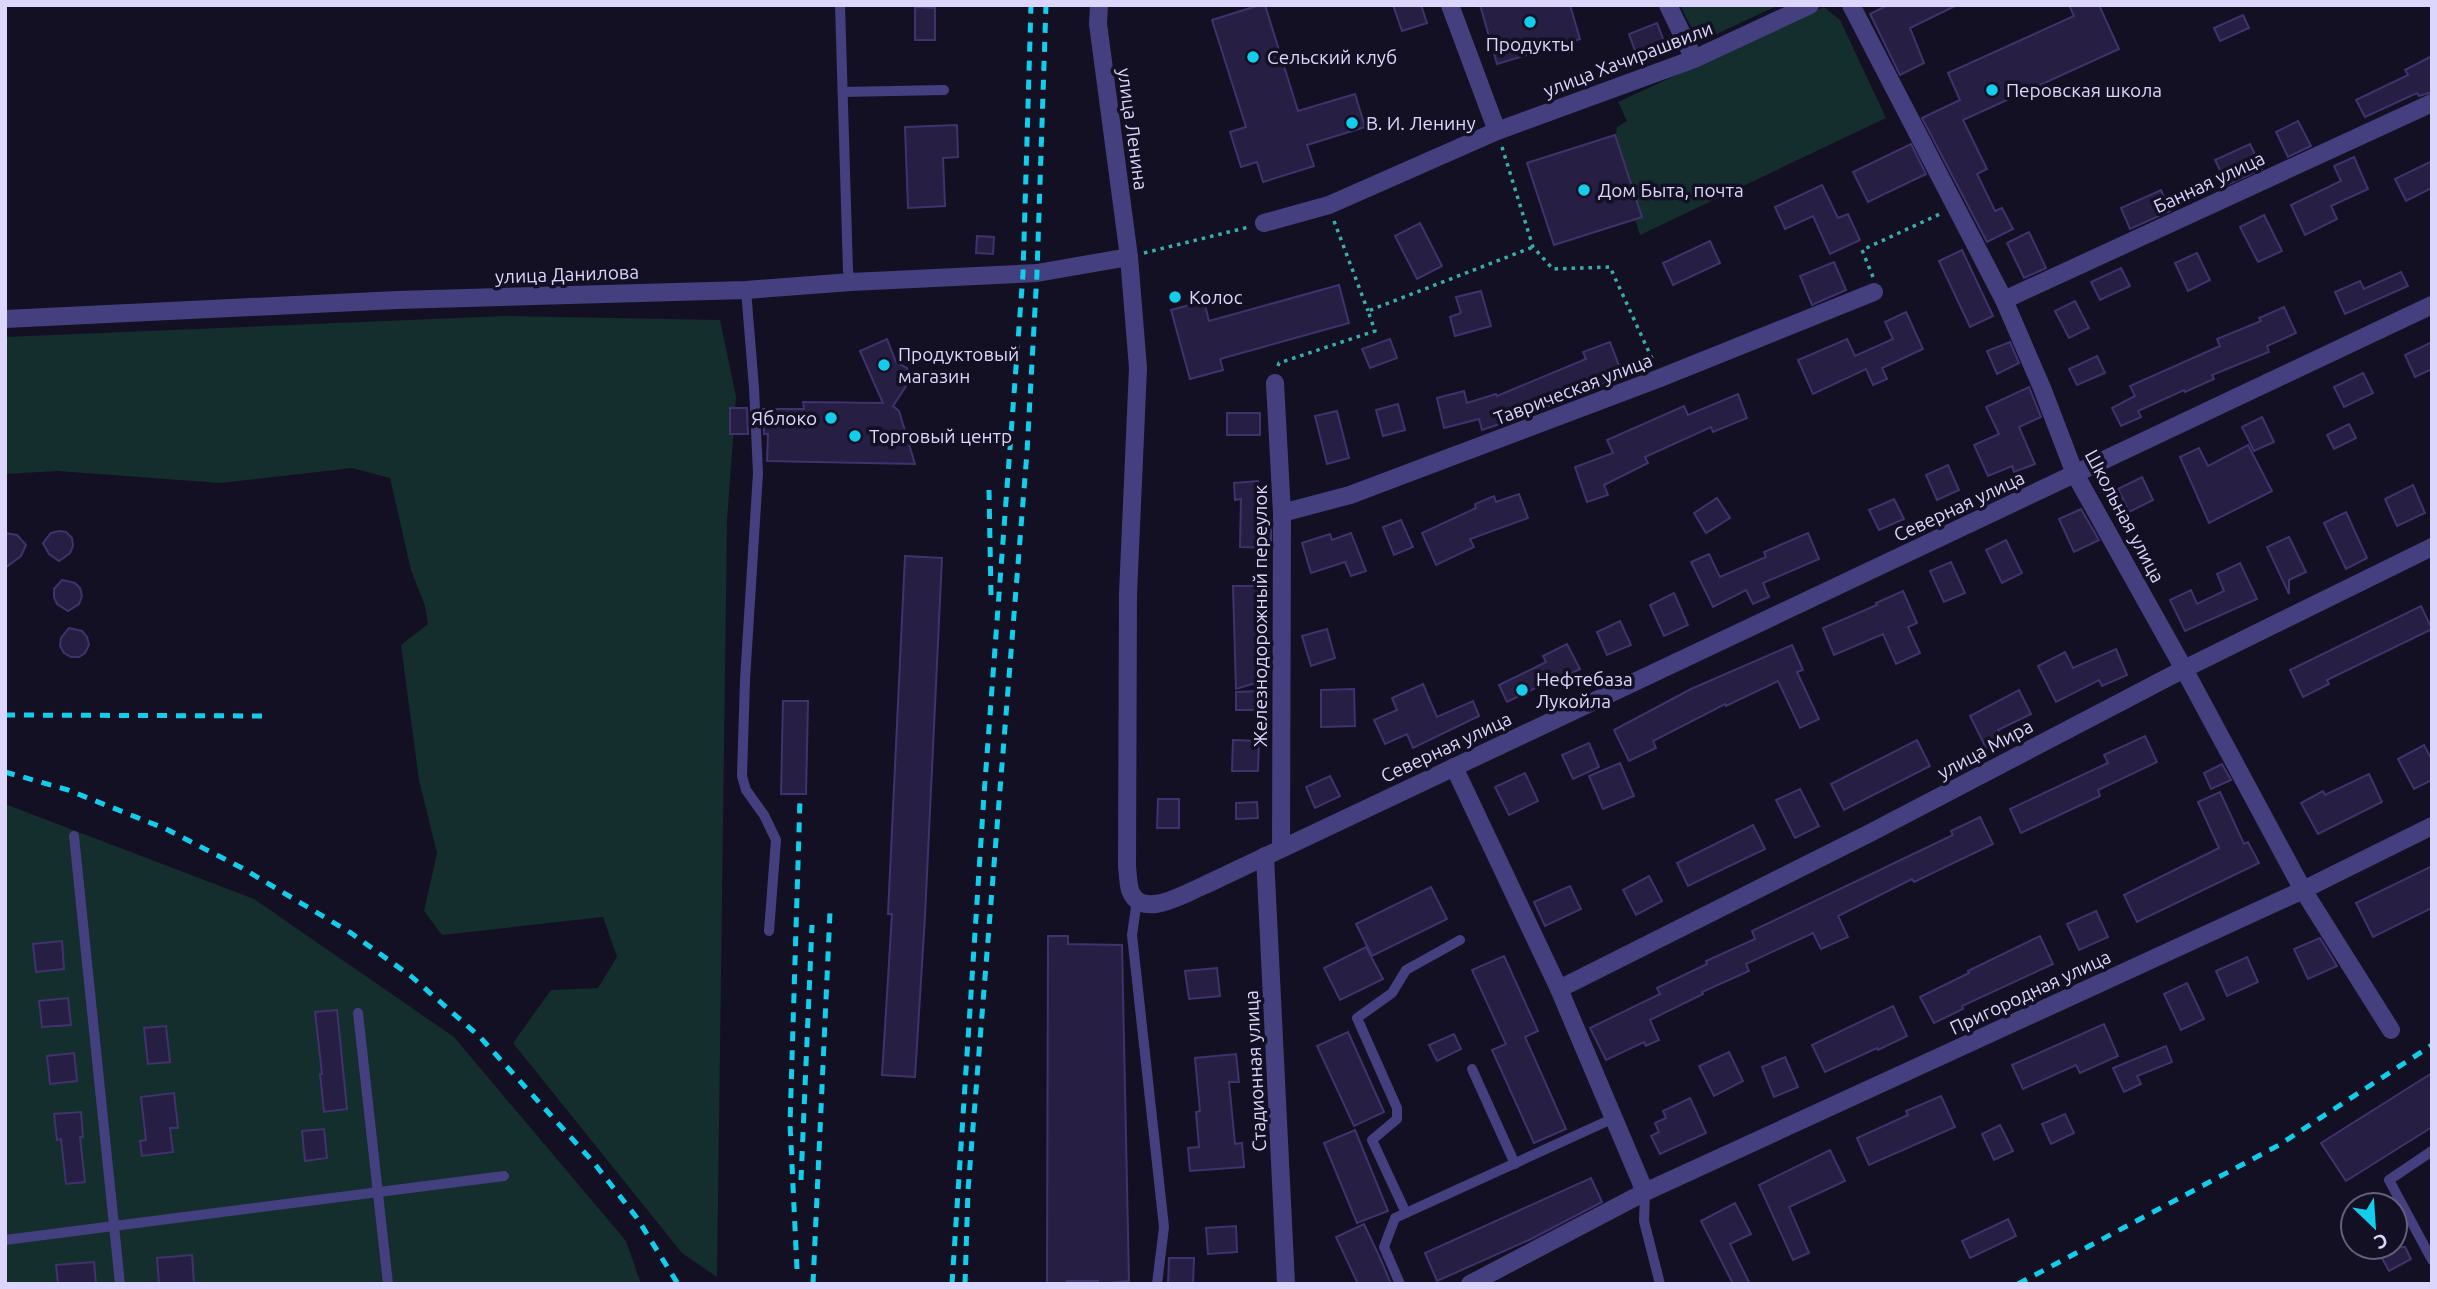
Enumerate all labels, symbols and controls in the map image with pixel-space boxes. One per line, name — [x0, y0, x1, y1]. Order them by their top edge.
marker: Продукты — [1522, 14, 1538, 30]
street label: улица Хачирашвили — [1540, 17, 1716, 101]
place label: Продукты — [1486, 33, 1574, 55]
place label: Сельский клуб — [1267, 46, 1397, 68]
marker: Сельский клуб — [1245, 49, 1261, 65]
street label: улица Ленина — [1114, 66, 1152, 192]
place label: Перовская школа — [2006, 79, 2162, 101]
marker: Перовская школа — [1984, 82, 2000, 98]
place label: В. И. Ленину — [1366, 112, 1476, 134]
marker: В. И. Ленину — [1344, 115, 1360, 131]
street label: Банная улица — [2150, 147, 2268, 217]
place label: Дом Быта, почта — [1598, 179, 1744, 201]
marker: Дом Быта, почта — [1576, 182, 1592, 198]
street label: улица Данилова — [495, 260, 639, 288]
place label: Колос — [1189, 286, 1243, 308]
marker: Колос — [1167, 289, 1183, 305]
place label: Продуктовый магазин — [898, 343, 1019, 387]
street label: Таврическая улица — [1491, 349, 1655, 429]
marker: Продуктовый магазин — [876, 357, 892, 373]
place label: Яблоко — [751, 407, 817, 429]
marker: Яблоко — [823, 410, 839, 426]
place label: Торговый центр — [869, 425, 1012, 447]
marker: Торговый центр — [847, 428, 863, 444]
street label: Школьная улица — [2081, 446, 2169, 586]
street label: Северная улица — [1890, 466, 2028, 546]
street label: Железнодорожный переулок — [1249, 485, 1271, 747]
place label: Нефтебаза Лукойла — [1536, 668, 1633, 712]
marker: Нефтебаза Лукойла — [1514, 682, 1530, 698]
street label: Северная улица — [1377, 707, 1515, 787]
street label: улица Мира — [1933, 715, 2037, 783]
street label: Пригородная улица — [1946, 945, 2114, 1039]
street label: Стадионная улица — [1240, 990, 1270, 1152]
north arrow — [2339, 1191, 2409, 1261]
text: С — [2371, 1229, 2391, 1254]

